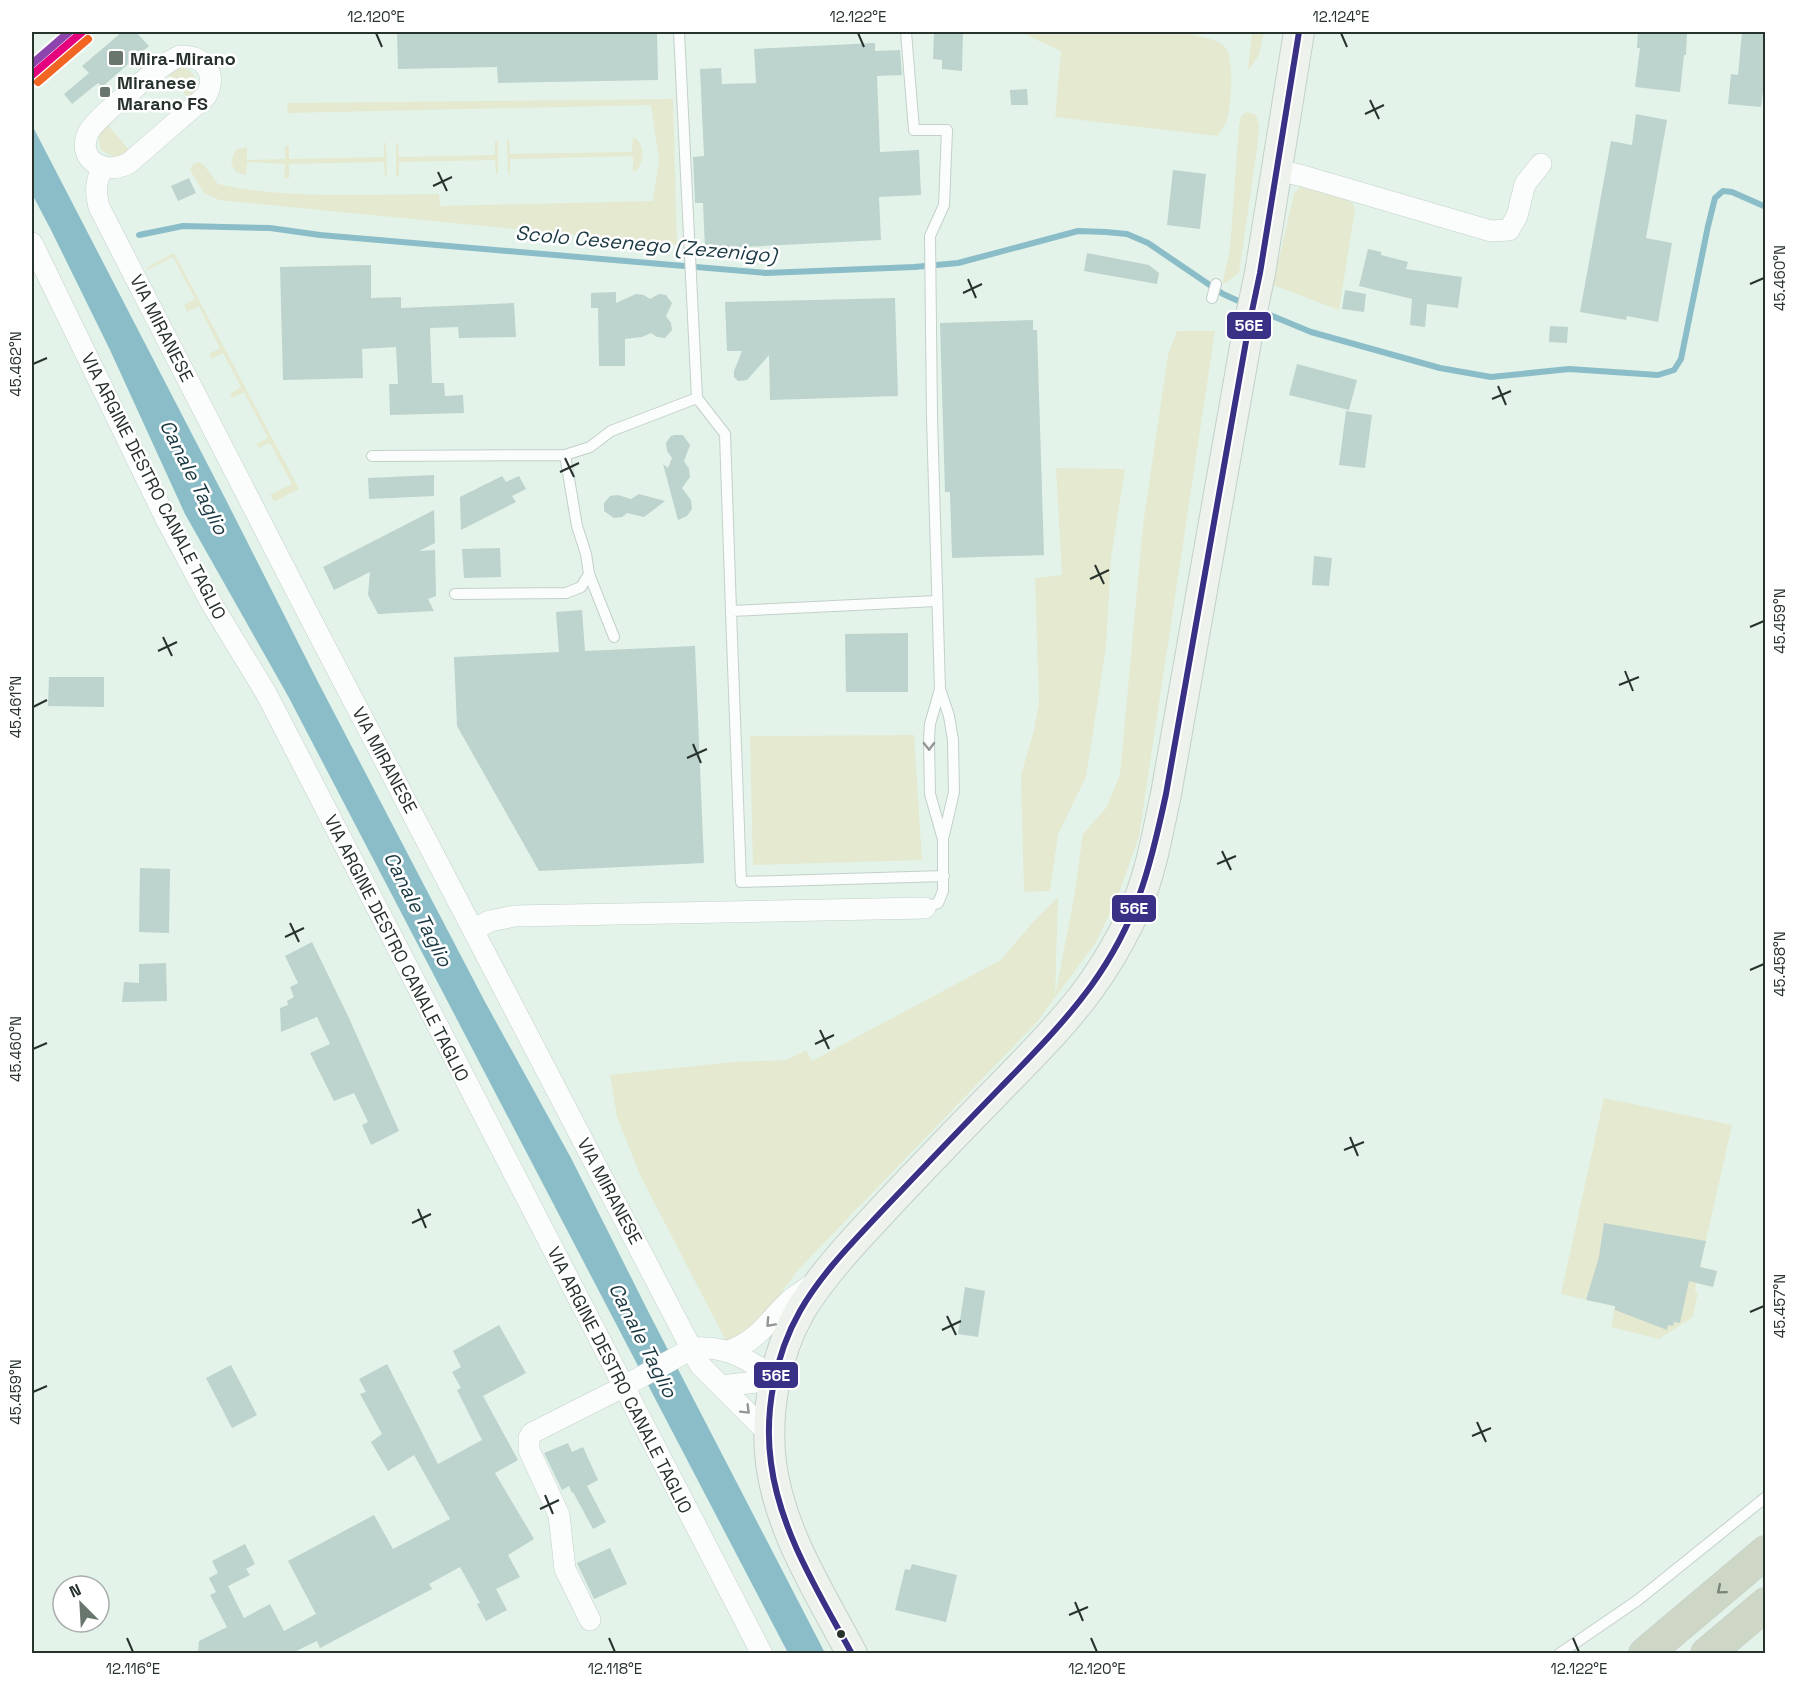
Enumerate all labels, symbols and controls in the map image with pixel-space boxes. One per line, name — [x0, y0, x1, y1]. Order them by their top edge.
text: 12.120°E — [347, 7, 405, 26]
text: 12.122°E — [829, 7, 887, 26]
text: 12.124°E — [1313, 7, 1369, 26]
place label: Mira-Mirano — [130, 47, 236, 70]
marker: Mira-Mirano — [107, 49, 125, 67]
place label: Miranese Marano FS — [117, 71, 208, 115]
marker: Miranese Marano FS — [98, 85, 112, 99]
water label: Scolo Cesenego (Zezenigo) — [514, 220, 779, 269]
text: 45.460°N — [1770, 245, 1789, 311]
street label: VIA MIRANESE — [125, 271, 199, 385]
line badge: 56E — [1226, 311, 1272, 340]
text: 56E — [1235, 315, 1263, 336]
text: 45.462°N — [6, 331, 25, 397]
street label: VIA ARGINE DESTRO CANALE TAGLIO — [76, 349, 232, 623]
water label: Canale Taglio — [154, 415, 234, 539]
text: 45.459°N — [1770, 588, 1789, 654]
text: 45.461°N — [6, 676, 25, 738]
street label: VIA MIRANESE — [347, 703, 423, 817]
one-way arrow — [923, 742, 935, 751]
street label: VIA ARGINE DESTRO CANALE TAGLIO — [319, 811, 475, 1085]
water label: Canale Taglio — [378, 847, 458, 971]
line badge: 56E — [1111, 894, 1157, 923]
text: 56E — [1120, 898, 1148, 919]
text: 45.458°N — [1770, 931, 1789, 997]
text: 45.460°N — [6, 1016, 25, 1082]
street label: VIA MIRANESE — [572, 1134, 648, 1248]
street label: VIA ARGINE DESTRO CANALE TAGLIO — [542, 1243, 698, 1517]
text: 45.457°N — [1770, 1274, 1789, 1338]
water label: Canale Taglio — [603, 1278, 683, 1402]
one-way arrow — [766, 1316, 777, 1327]
text: 45.459°N — [6, 1359, 25, 1425]
line badge: 56E — [753, 1361, 799, 1389]
text: 56E — [762, 1365, 790, 1386]
one-way arrow — [739, 1402, 750, 1413]
north arrow — [51, 1574, 111, 1634]
text: N — [66, 1579, 84, 1603]
one-way arrow — [1717, 1582, 1728, 1593]
unlabelled marker — [835, 1628, 847, 1640]
text: 12.116°E — [106, 1659, 160, 1678]
text: 12.118°E — [588, 1659, 642, 1678]
text: 12.120°E — [1068, 1659, 1126, 1678]
text: 12.122°E — [1550, 1659, 1608, 1678]

